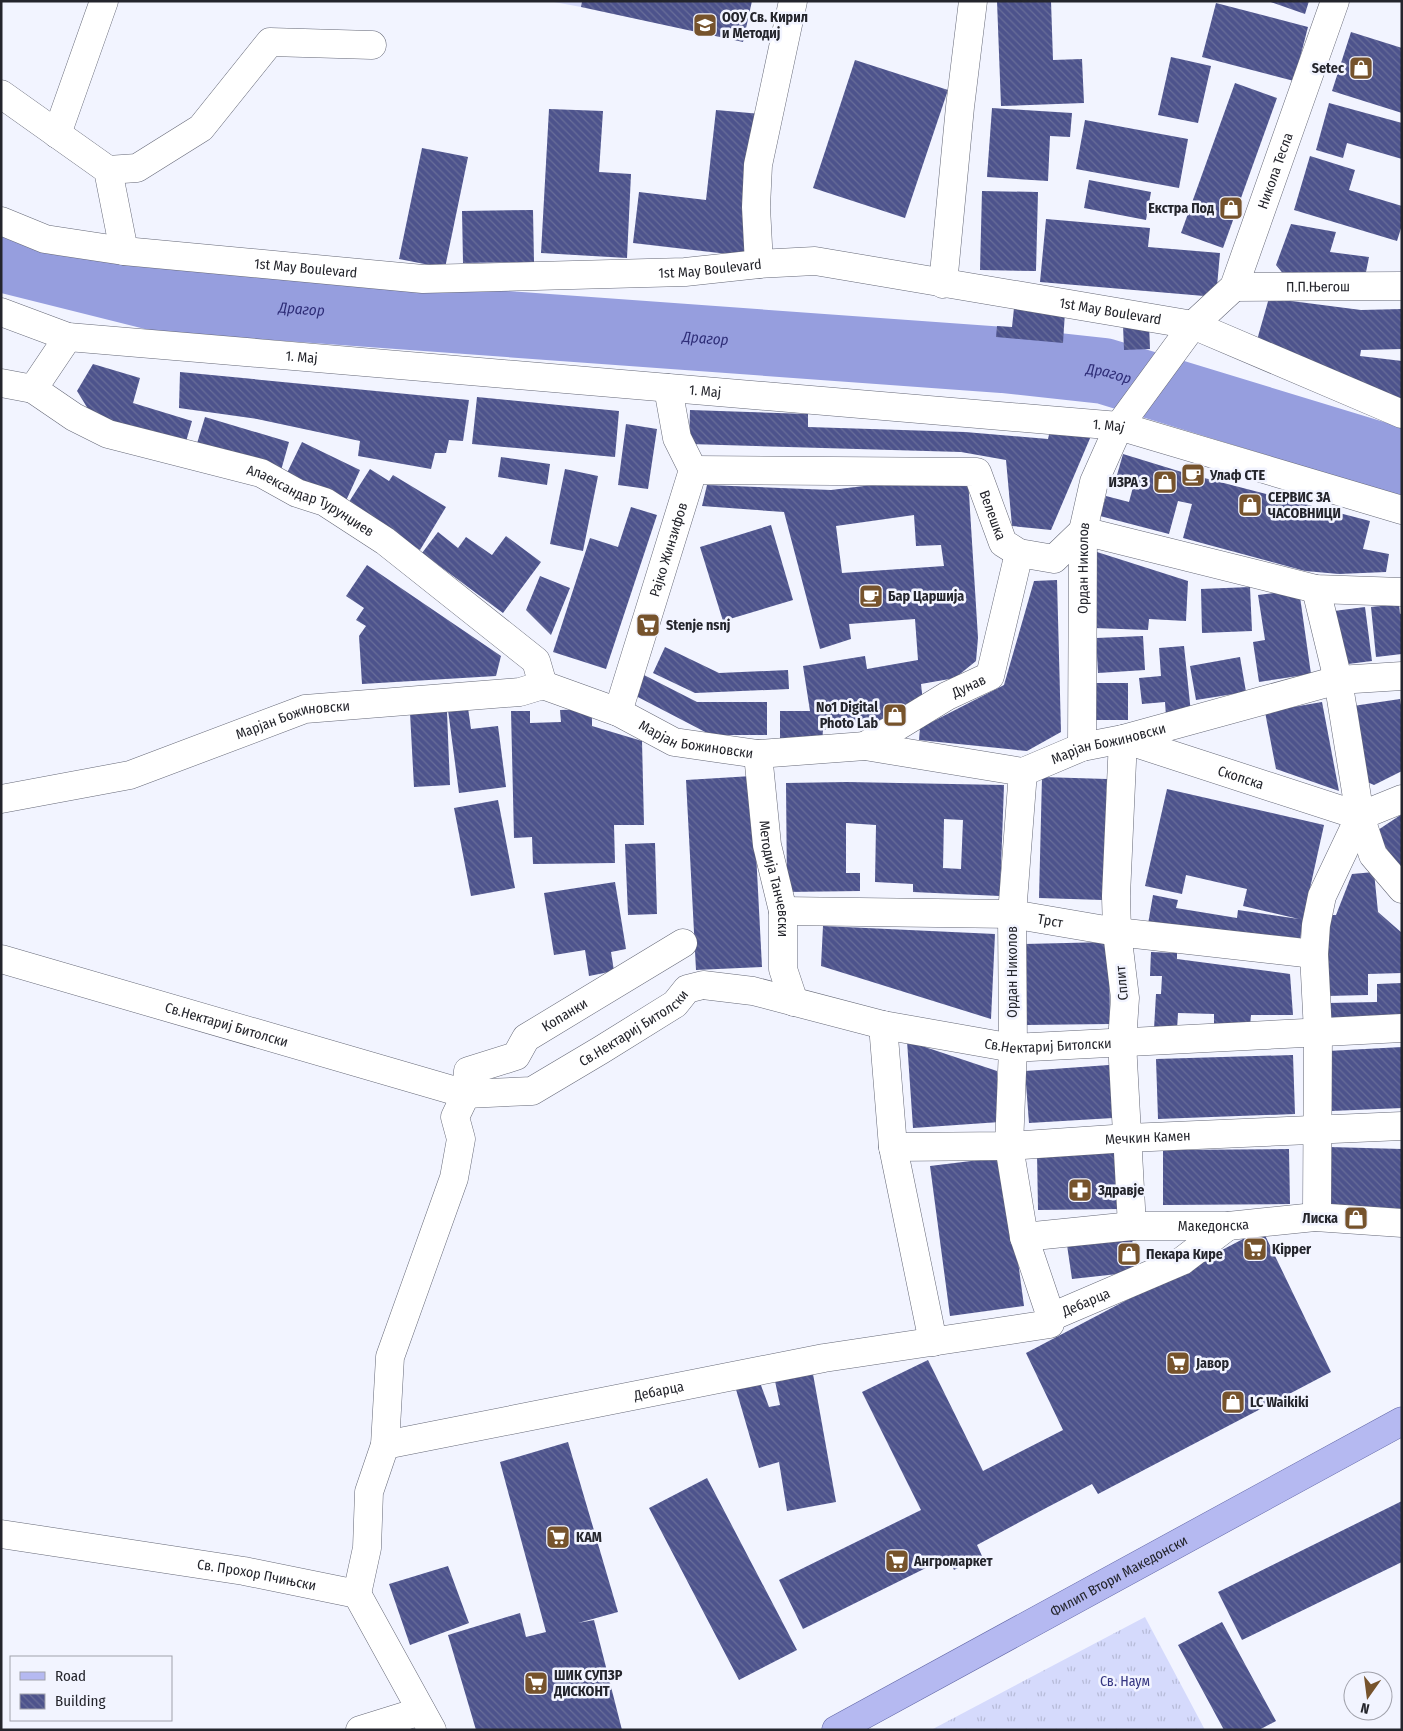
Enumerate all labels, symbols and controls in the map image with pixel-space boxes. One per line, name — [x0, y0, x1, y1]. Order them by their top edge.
place label: ООУ Св. Кирил и Методиј — [722, 9, 808, 42]
school or university icon: ООУ Св. Кирил и Методиј — [692, 12, 718, 38]
shop icon: Setec — [1348, 55, 1374, 81]
place label: Setec — [1312, 60, 1345, 77]
street label: Никола Тесла — [1254, 130, 1296, 211]
shop icon: Екстра Под — [1218, 195, 1244, 221]
place label: Екстра Под — [1148, 200, 1214, 217]
street label: 1st May Boulevard — [254, 255, 358, 281]
street label: 1st May Boulevard — [658, 255, 762, 281]
street label: П.П.Његош — [1286, 278, 1350, 295]
street label: 1st May Boulevard — [1058, 294, 1163, 328]
water label: Драгор — [276, 298, 325, 320]
water label: Драгор — [680, 328, 729, 349]
street label: 1. Мај — [285, 347, 318, 367]
water label: Драгор — [1083, 360, 1134, 388]
street label: 1. Мај — [689, 381, 722, 401]
street label: 1. Мај — [1092, 415, 1127, 436]
street label: Алаександар Турунџиев — [245, 461, 377, 540]
cafe icon: Улаф СТЕ — [1180, 462, 1206, 488]
place label: Улаф СТЕ — [1209, 467, 1265, 484]
shop icon: ИЗРА З — [1152, 469, 1178, 495]
place label: ИЗРА З — [1109, 474, 1148, 491]
street label: Велешка — [976, 488, 1010, 543]
place label: СЕРВИС ЗА ЧАСОВНИЦИ — [1268, 489, 1341, 522]
shop icon: СЕРВИС ЗА ЧАСОВНИЦИ — [1237, 492, 1263, 518]
street label: Рајко Жинзифов — [646, 500, 691, 599]
street label: Ордан Николов — [1074, 520, 1093, 614]
cafe icon: Бар Царшија — [858, 583, 884, 609]
place label: Бар Царшија — [888, 588, 964, 605]
supermarket icon: Stenje nsnj — [635, 612, 661, 638]
place label: Stenje nsnj — [666, 617, 731, 634]
street label: Дунав — [948, 671, 988, 701]
street label: Марјан Божиновски — [233, 697, 351, 743]
place label: No1 Digital Photo Lab — [816, 699, 878, 732]
shop icon: No1 Digital Photo Lab — [882, 702, 908, 728]
street label: Марјан Божиновски — [636, 716, 754, 762]
street label: Марјан Божиновски — [1048, 719, 1168, 768]
street label: Скопска — [1216, 762, 1266, 793]
street label: Методија Танчевски — [756, 820, 792, 937]
street label: Трст — [1036, 910, 1065, 931]
street label: Ордан Николов — [1004, 926, 1021, 1018]
street label: Сплит — [1112, 965, 1132, 1001]
street label: Св.Нектариј Битолски — [576, 986, 692, 1070]
street label: Копанки — [539, 994, 591, 1035]
street label: Св.Нектариј Битолски — [163, 999, 290, 1050]
street label: Св.Нектариј Битолски — [983, 1034, 1112, 1057]
street label: Мечкин Камен — [1104, 1127, 1191, 1148]
pharmacy icon: Здравје — [1067, 1177, 1093, 1203]
place label: Здравје — [1097, 1182, 1144, 1199]
shop icon: Лиска — [1343, 1205, 1369, 1231]
place label: Лиска — [1302, 1210, 1338, 1227]
street label: Македонска — [1178, 1215, 1250, 1235]
supermarket icon: Kipper — [1242, 1236, 1268, 1262]
shop icon: Пекара Кире — [1116, 1241, 1142, 1267]
place label: Kipper — [1272, 1241, 1312, 1258]
place label: Пекара Кире — [1146, 1246, 1223, 1263]
street label: Дебарца — [1058, 1284, 1113, 1320]
supermarket icon: Јавор — [1165, 1350, 1191, 1376]
place label: Јавор — [1195, 1355, 1229, 1372]
street label: Дебарца — [631, 1377, 685, 1404]
shop icon: LC Waikiki — [1220, 1389, 1246, 1415]
place label: LC Waikiki — [1250, 1394, 1309, 1411]
supermarket icon: KAM — [545, 1524, 571, 1550]
place label: KAM — [576, 1529, 602, 1546]
street label: Филип Втори Македонски — [1047, 1531, 1190, 1620]
supermarket icon: Ангромаркет — [884, 1548, 910, 1574]
place label: Ангромаркет — [913, 1553, 993, 1570]
street label: Св. Прохор Пчињски — [196, 1555, 318, 1594]
legend — [10, 1656, 172, 1721]
text: Road — [55, 1667, 86, 1685]
place label: ШИК СУПЗР ДИСКОНТ — [553, 1667, 623, 1700]
supermarket icon: ШИК СУПЗР ДИСКОНТ — [523, 1670, 549, 1696]
north arrow — [1343, 1671, 1393, 1721]
park label: Св. Наум — [1100, 1673, 1150, 1690]
text: Building — [55, 1692, 106, 1710]
text: N — [1359, 1699, 1371, 1717]

